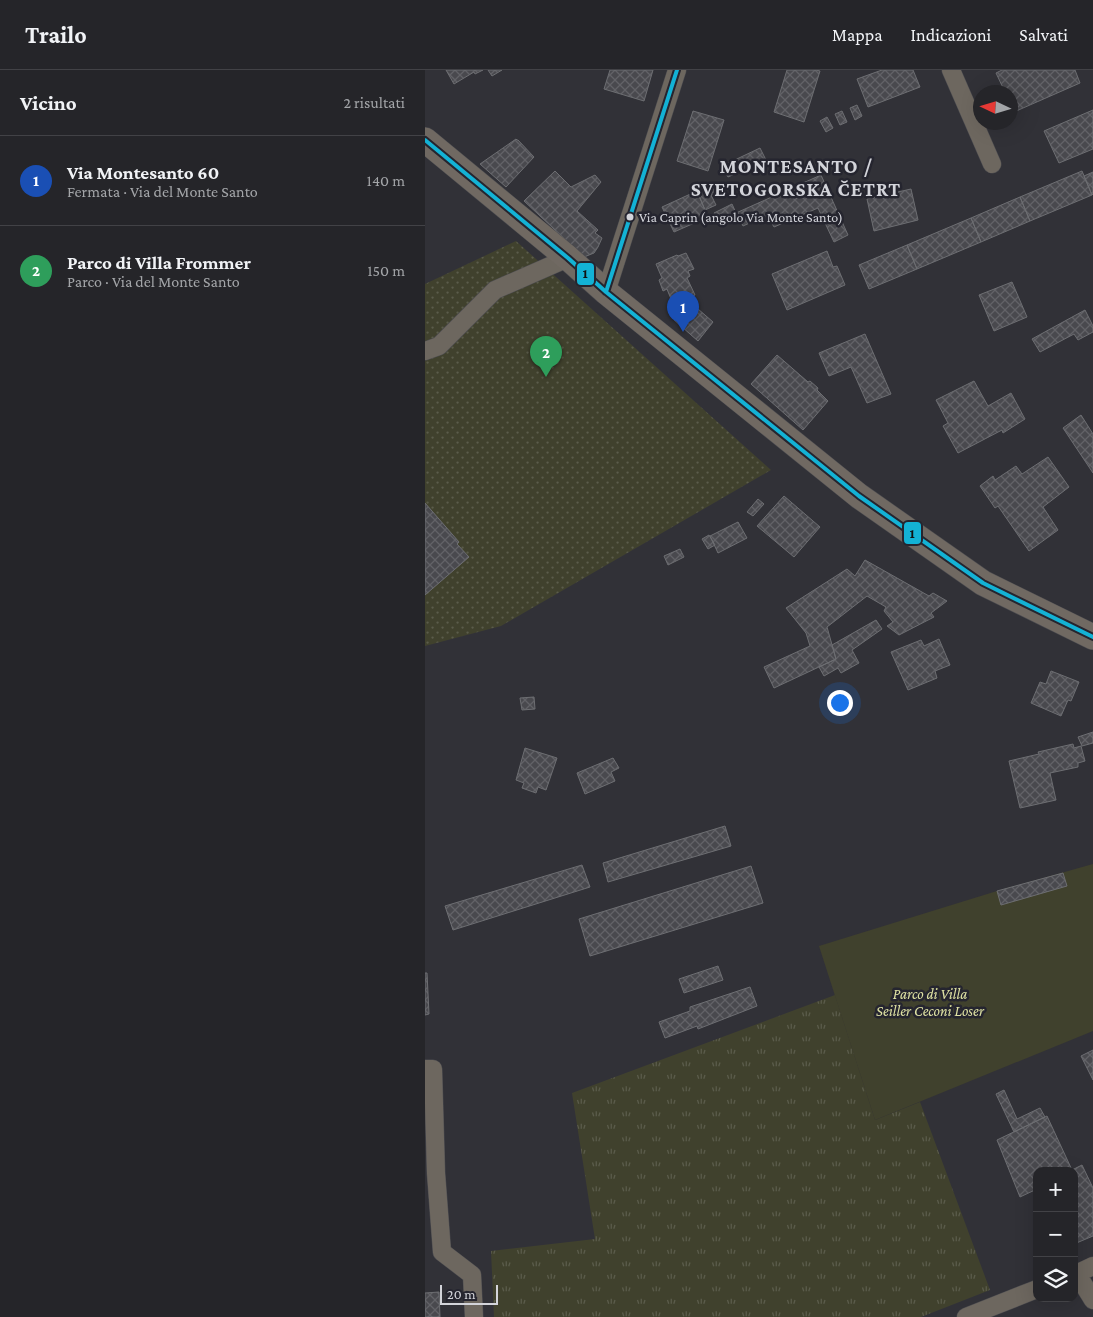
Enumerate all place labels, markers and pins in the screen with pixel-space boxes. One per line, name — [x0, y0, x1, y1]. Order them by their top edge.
place label: Via Caprin (angolo Via Monte Santo) — [639, 209, 843, 226]
marker: Via Caprin (angolo Via Monte Santo) — [625, 212, 635, 222]
pin: 1 — [667, 291, 699, 332]
pin: 2 — [530, 336, 562, 377]

